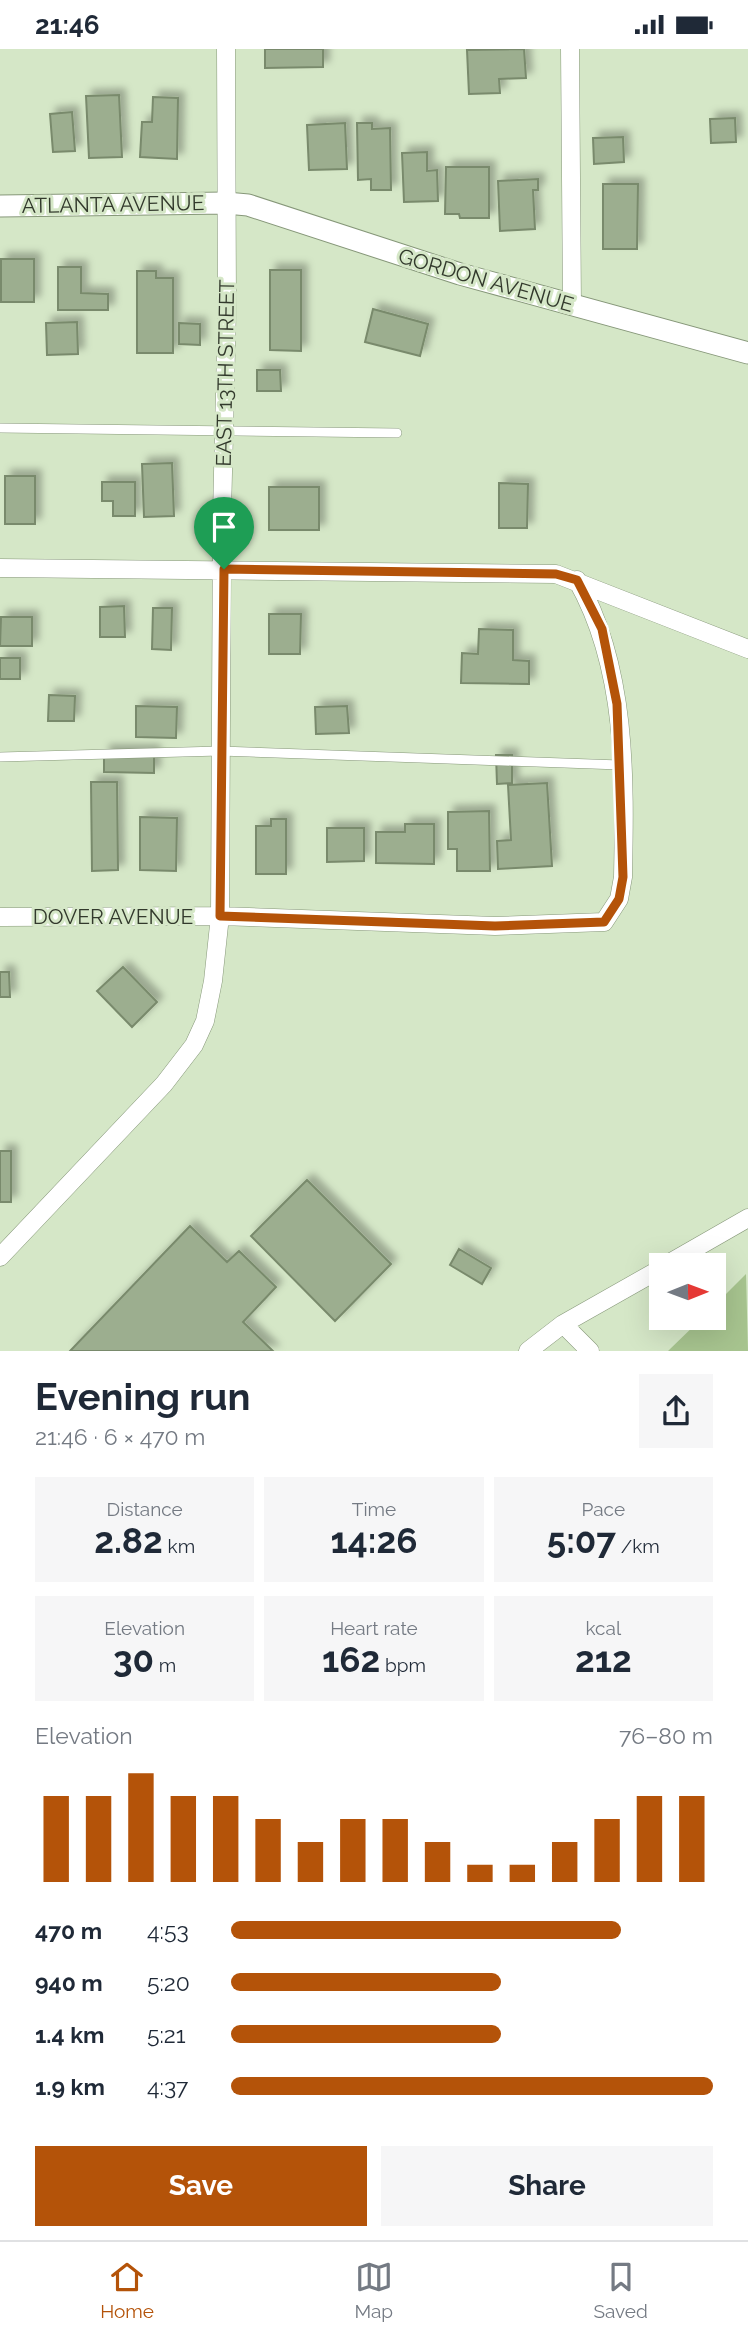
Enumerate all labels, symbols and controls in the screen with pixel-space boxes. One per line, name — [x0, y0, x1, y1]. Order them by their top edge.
text: 21:46 — [35, 10, 100, 40]
street label: ATLANTA AVENUE — [21, 190, 205, 218]
street label: GORDON AVENUE — [396, 243, 576, 317]
street label: EAST 13TH STREET — [211, 279, 239, 467]
pin — [194, 497, 254, 569]
icon: arrive — [205, 508, 243, 546]
street label: DOVER AVENUE — [33, 904, 193, 929]
north arrow — [649, 1253, 726, 1330]
map controls — [649, 1253, 726, 1330]
text: Evening run — [35, 1374, 250, 1419]
button: share — [639, 1374, 713, 1448]
text: 21:46 · 6 × 470 m — [35, 1423, 206, 1450]
text: Distance — [107, 1498, 183, 1520]
text: Time — [352, 1498, 396, 1520]
text: Pace — [582, 1498, 625, 1520]
text: 2.82 — [94, 1520, 163, 1561]
text: 14:26 — [331, 1520, 417, 1561]
text: 5:07 — [547, 1520, 616, 1561]
text: km — [163, 1535, 195, 1557]
text: /km — [616, 1535, 660, 1557]
text: Elevation — [104, 1617, 185, 1639]
text: Heart rate — [330, 1617, 418, 1639]
text: kcal — [586, 1617, 621, 1639]
text: 30 — [113, 1639, 154, 1680]
text: 162 — [322, 1639, 380, 1680]
text: 212 — [575, 1639, 632, 1680]
text: m — [154, 1654, 176, 1676]
text: bpm — [380, 1654, 426, 1676]
text: Elevation — [35, 1722, 133, 1749]
text: 76–80 m — [619, 1722, 713, 1749]
text: 470 m — [35, 1917, 102, 1944]
text: 4:53 — [147, 1917, 189, 1944]
text: 940 m — [35, 1969, 103, 1996]
text: 5:20 — [147, 1969, 190, 1996]
text: 1.4 km — [35, 2021, 104, 2048]
text: 5:21 — [147, 2021, 186, 2048]
text: 1.9 km — [35, 2073, 105, 2100]
text: 4:37 — [147, 2073, 188, 2100]
button: Save — [35, 2146, 367, 2226]
button: Share — [381, 2146, 713, 2226]
tab: Home — [100, 2258, 154, 2322]
tab: Map — [354, 2258, 393, 2322]
tab: Saved — [593, 2258, 648, 2322]

